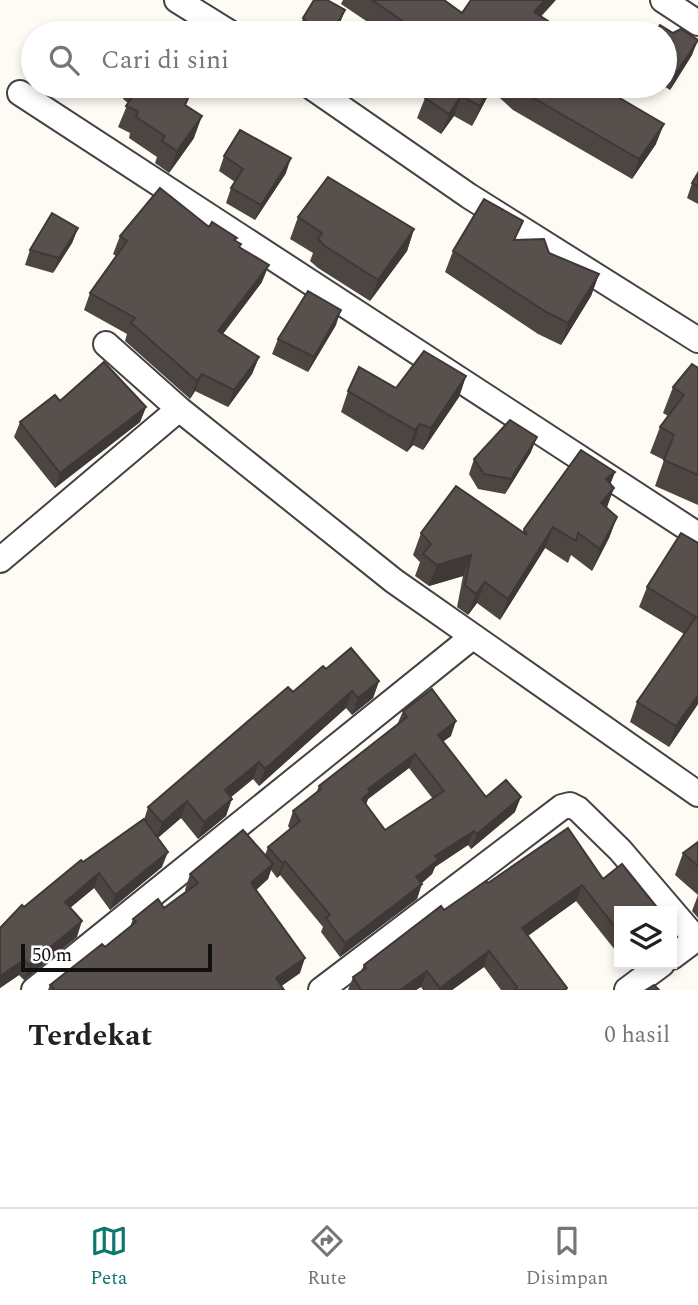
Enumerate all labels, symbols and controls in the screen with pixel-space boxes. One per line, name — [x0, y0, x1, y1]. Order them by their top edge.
search box — [21, 21, 677, 98]
text: Cari di sini — [101, 40, 229, 80]
icon: search — [45, 41, 83, 79]
map controls — [614, 906, 677, 969]
button: layers — [614, 906, 677, 969]
scale bar — [21, 941, 212, 973]
text: 50 m — [32, 941, 72, 970]
text: Terdekat — [28, 1013, 152, 1059]
text: 0 hasil — [604, 1018, 670, 1053]
tab: Peta — [90, 1222, 128, 1293]
tab: Rute — [307, 1222, 346, 1293]
tab: Disimpan — [526, 1222, 608, 1293]

